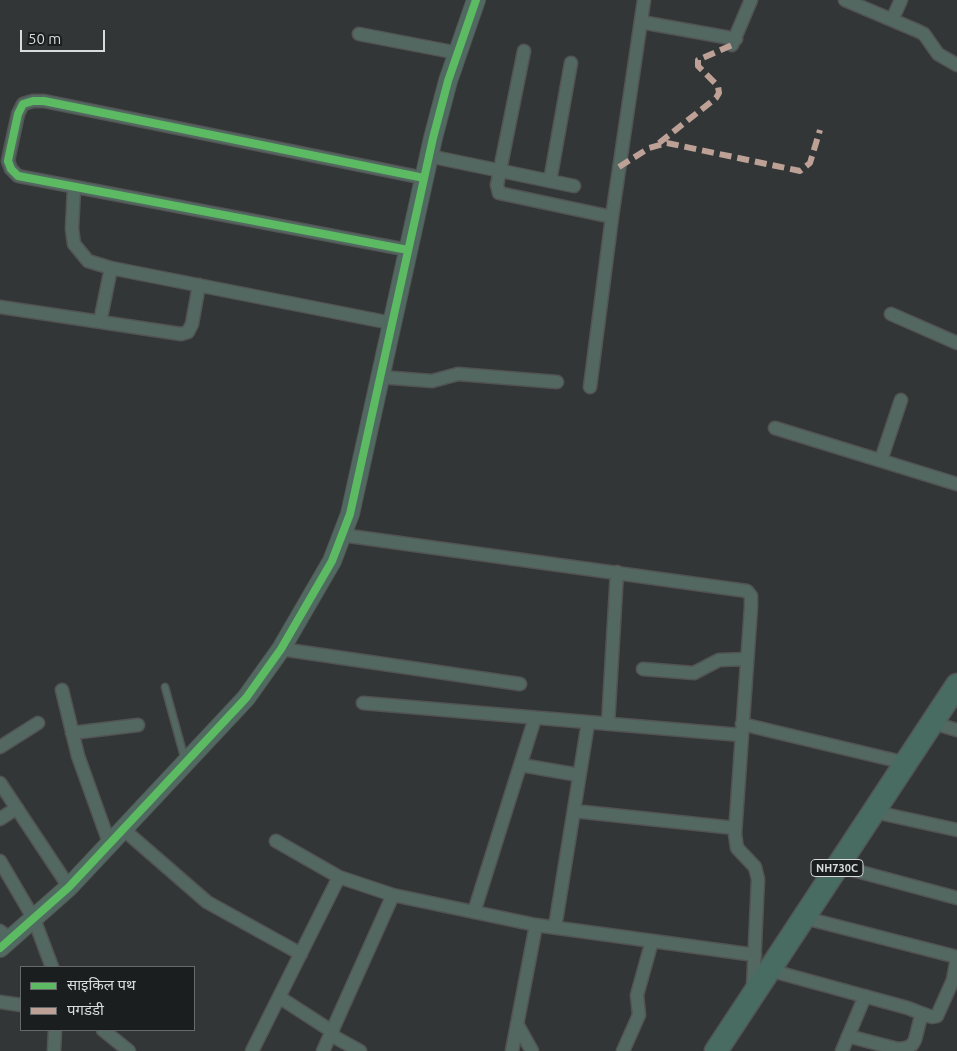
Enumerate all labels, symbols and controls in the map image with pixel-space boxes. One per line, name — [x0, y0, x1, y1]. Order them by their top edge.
scale bar — [22, 20, 108, 52]
text: 50 m — [28, 30, 61, 47]
road number: NH730C — [811, 860, 863, 876]
legend — [20, 966, 195, 1031]
text: साइकिल पथ — [67, 976, 136, 993]
text: पगडंडी — [67, 1001, 104, 1018]

